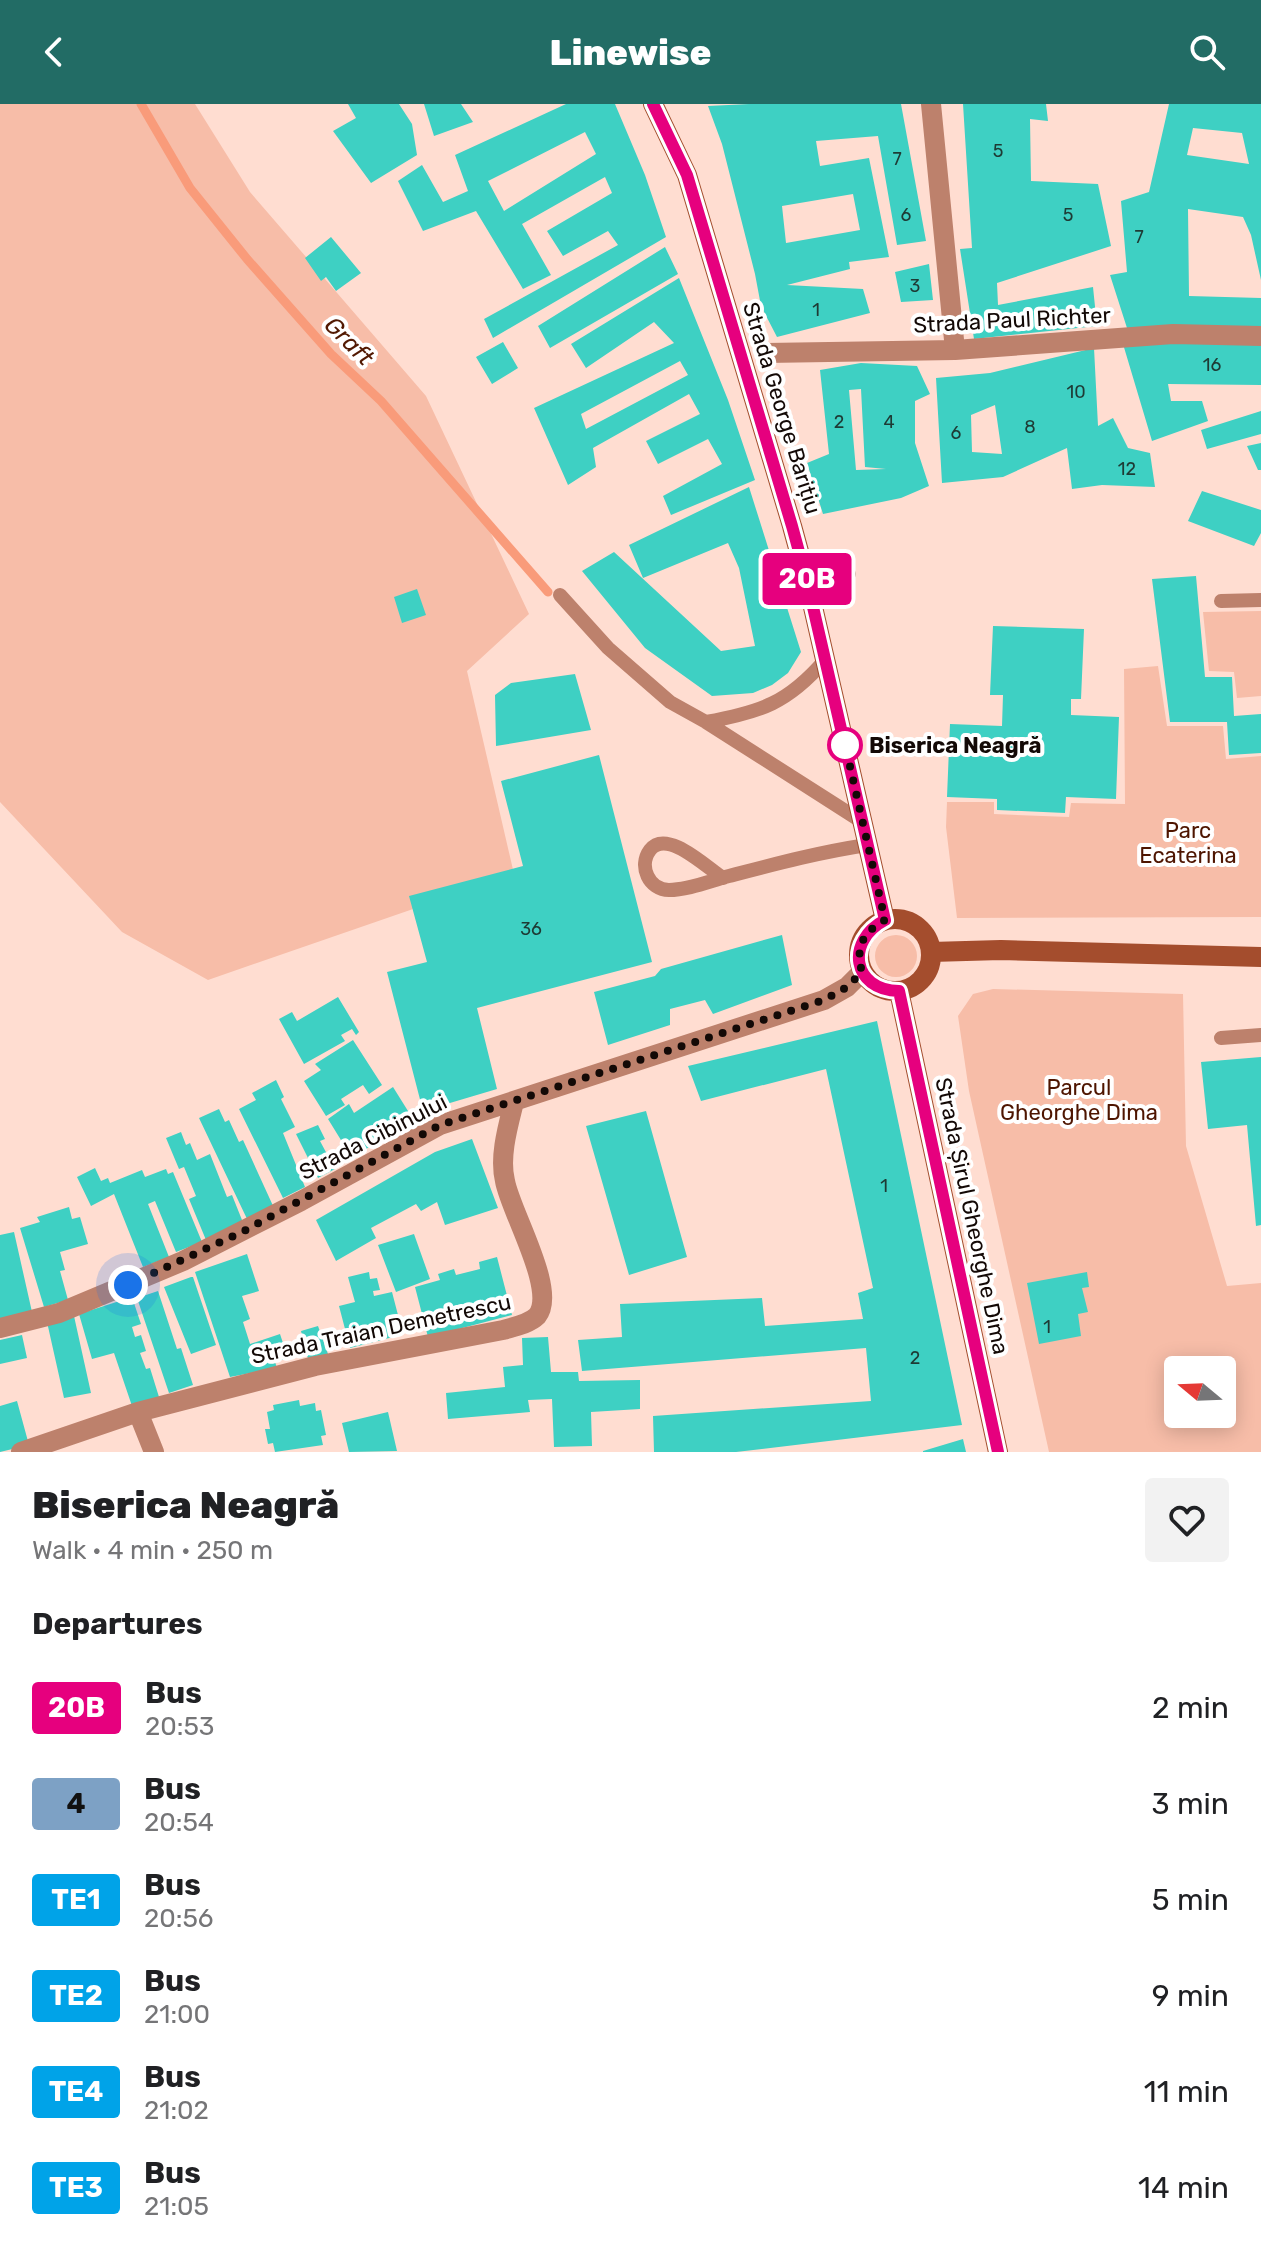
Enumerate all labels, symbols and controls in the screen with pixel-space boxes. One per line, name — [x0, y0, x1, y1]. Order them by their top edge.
icon: back — [32, 30, 76, 74]
icon: search — [1185, 30, 1229, 74]
text: Linewise — [549, 31, 712, 74]
house number: 5 — [993, 140, 1003, 162]
house number: 7 — [892, 148, 902, 170]
house number: 6 — [901, 204, 912, 226]
house number: 5 — [1063, 204, 1073, 226]
house number: 7 — [1134, 226, 1144, 248]
house number: 3 — [910, 275, 920, 297]
street label: Strada George Barițiu — [737, 299, 827, 517]
house number: 1 — [812, 299, 820, 321]
street label: Strada Paul Richter — [913, 301, 1112, 339]
water label: Graft — [319, 311, 380, 372]
house number: 16 — [1203, 354, 1221, 376]
house number: 10 — [1066, 381, 1086, 403]
house number: 2 — [834, 411, 844, 433]
house number: 4 — [883, 411, 895, 433]
house number: 8 — [1024, 416, 1036, 438]
house number: 6 — [951, 422, 962, 444]
house number: 12 — [1118, 458, 1136, 480]
line badge: 20B — [761, 553, 853, 605]
text: 20B — [779, 562, 835, 595]
marker: Biserica Neagră — [828, 728, 862, 762]
place label: Biserica Neagră — [869, 732, 1042, 759]
park label: Parc Ecaterina — [1139, 817, 1237, 869]
house number: 36 — [520, 918, 542, 940]
park label: Parcul Gheorghe Dima — [1000, 1074, 1158, 1126]
street label: Strada Șirul Gheorghe Dima — [929, 1075, 1015, 1357]
street label: Strada Cibinului — [295, 1088, 451, 1186]
house number: 1 — [880, 1175, 888, 1197]
your location — [108, 1265, 148, 1305]
street label: Strada Traian Demetrescu — [249, 1288, 513, 1370]
house number: 1 — [1043, 1316, 1051, 1338]
house number: 2 — [910, 1347, 920, 1369]
north arrow — [1164, 1356, 1236, 1428]
map controls — [1164, 1356, 1236, 1428]
button: heart — [1145, 1478, 1229, 1562]
text: Biserica Neagră — [32, 1482, 339, 1528]
text: Walk · 4 min · 250 m — [32, 1535, 273, 1566]
text: Departures — [32, 1606, 203, 1642]
text: Bus — [145, 1675, 202, 1711]
text: 2 min — [1152, 1690, 1229, 1726]
text: 20B — [48, 1691, 105, 1724]
text: 20:53 — [145, 1711, 214, 1742]
text: Bus — [144, 1771, 201, 1807]
text: 3 min — [1152, 1786, 1229, 1822]
text: 4 — [66, 1787, 86, 1820]
text: 20:54 — [144, 1807, 214, 1838]
text: Bus — [144, 1867, 201, 1903]
text: 5 min — [1152, 1882, 1229, 1918]
text: TE1 — [51, 1883, 101, 1916]
text: 20:56 — [144, 1903, 214, 1934]
text: Bus — [144, 1963, 201, 1999]
text: 9 min — [1152, 1978, 1229, 2014]
text: TE2 — [49, 1979, 103, 2012]
text: 21:00 — [144, 1999, 210, 2030]
text: Bus — [144, 2059, 201, 2095]
text: 11 min — [1144, 2074, 1229, 2110]
text: TE4 — [49, 2075, 103, 2108]
text: 21:02 — [144, 2095, 209, 2126]
text: Bus — [144, 2155, 201, 2191]
text: 14 min — [1138, 2170, 1229, 2206]
text: TE3 — [49, 2171, 103, 2204]
text: 21:05 — [144, 2191, 209, 2222]

